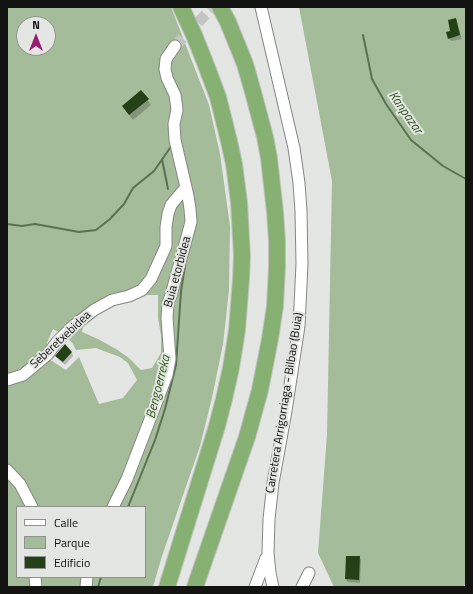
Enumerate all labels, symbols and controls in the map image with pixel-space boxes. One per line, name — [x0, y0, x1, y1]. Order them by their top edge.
north arrow — [16, 16, 56, 56]
text: N — [32, 17, 40, 33]
water label: Kanpazar — [385, 89, 425, 137]
street label: Buia etorbidea — [162, 235, 194, 309]
street label: Seberetxebidea — [28, 308, 94, 372]
street label: Carretera Arrigorriaga - Bilbao (Buia) — [264, 312, 306, 494]
water label: Bengoerreka — [144, 354, 174, 420]
legend — [16, 506, 146, 578]
text: Calle — [54, 513, 78, 532]
text: Parque — [54, 533, 90, 552]
text: Edificio — [54, 553, 90, 572]

